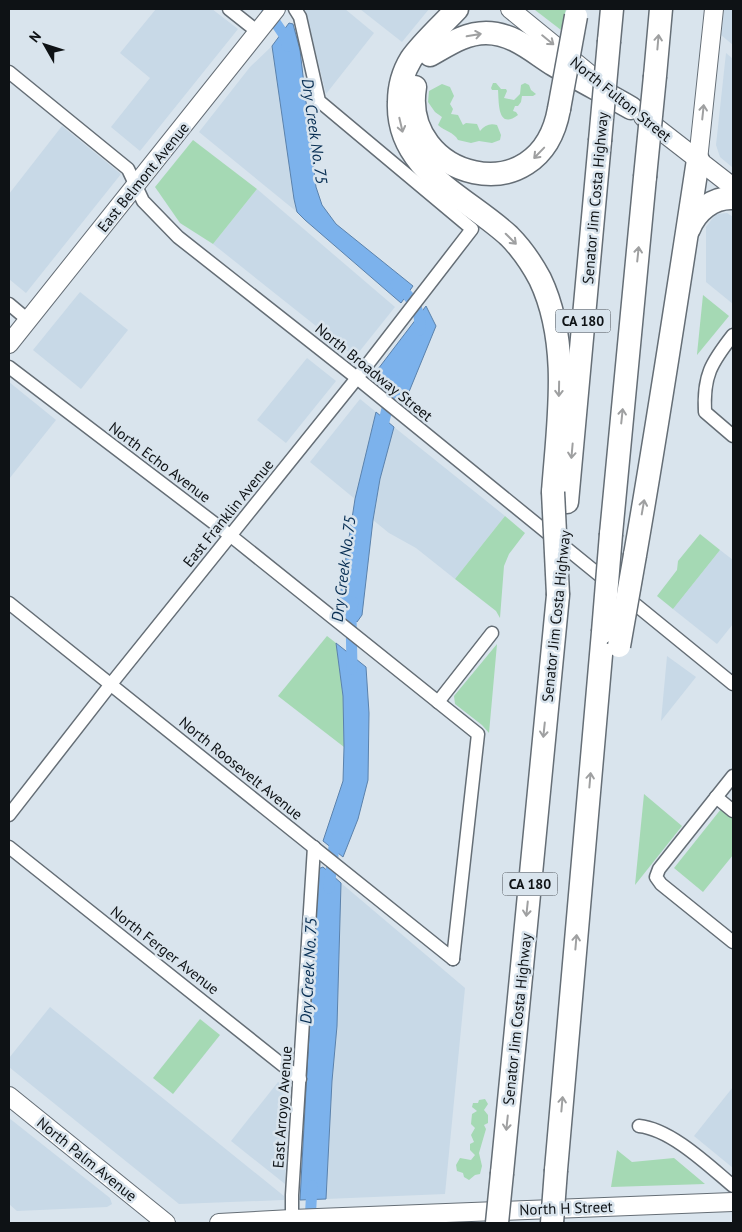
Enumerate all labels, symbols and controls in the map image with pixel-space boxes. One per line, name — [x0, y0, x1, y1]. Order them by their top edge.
north arrow — [20, 20, 70, 70]
text: N — [25, 28, 45, 46]
one-way arrow — [466, 29, 482, 39]
one-way arrow — [541, 34, 554, 45]
one-way arrow — [653, 35, 663, 51]
street label: North Fulton Street — [567, 52, 675, 146]
water label: Dry Creek No. 75 — [298, 77, 332, 186]
one-way arrow — [698, 104, 708, 120]
street label: Senator Jim Costa Highway — [578, 111, 612, 285]
one-way arrow — [397, 116, 406, 132]
street label: East Belmont Avenue — [93, 118, 193, 236]
one-way arrow — [533, 146, 545, 159]
one-way arrow — [505, 233, 517, 246]
one-way arrow — [633, 247, 643, 263]
road number: CA 180 — [556, 310, 610, 332]
street label: North Broadway Street — [311, 319, 437, 425]
one-way arrow — [554, 381, 564, 397]
one-way arrow — [617, 408, 627, 424]
street label: North Echo Avenue — [105, 418, 215, 506]
one-way arrow — [567, 442, 576, 458]
street label: East Franklin Avenue — [179, 455, 277, 571]
one-way arrow — [639, 499, 649, 515]
water label: Dry Creek No. 75 — [327, 514, 359, 623]
street label: Senator Jim Costa Highway — [538, 529, 574, 703]
street label: North Roosevelt Avenue — [175, 712, 307, 824]
one-way arrow — [540, 722, 549, 738]
one-way arrow — [585, 773, 594, 789]
road number: CA 180 — [502, 872, 558, 896]
one-way arrow — [522, 901, 532, 917]
street label: North Ferger Avenue — [107, 902, 223, 998]
water label: Dry Creek No. 75 — [295, 917, 321, 1025]
street label: Senator Jim Costa Highway — [499, 932, 535, 1106]
one-way arrow — [571, 935, 580, 951]
street label: East Arroyo Avenue — [268, 1045, 296, 1169]
one-way arrow — [557, 1096, 566, 1112]
street label: North Palm Avenue — [33, 1113, 141, 1205]
one-way arrow — [502, 1115, 511, 1131]
street label: North H Street — [519, 1197, 613, 1219]

